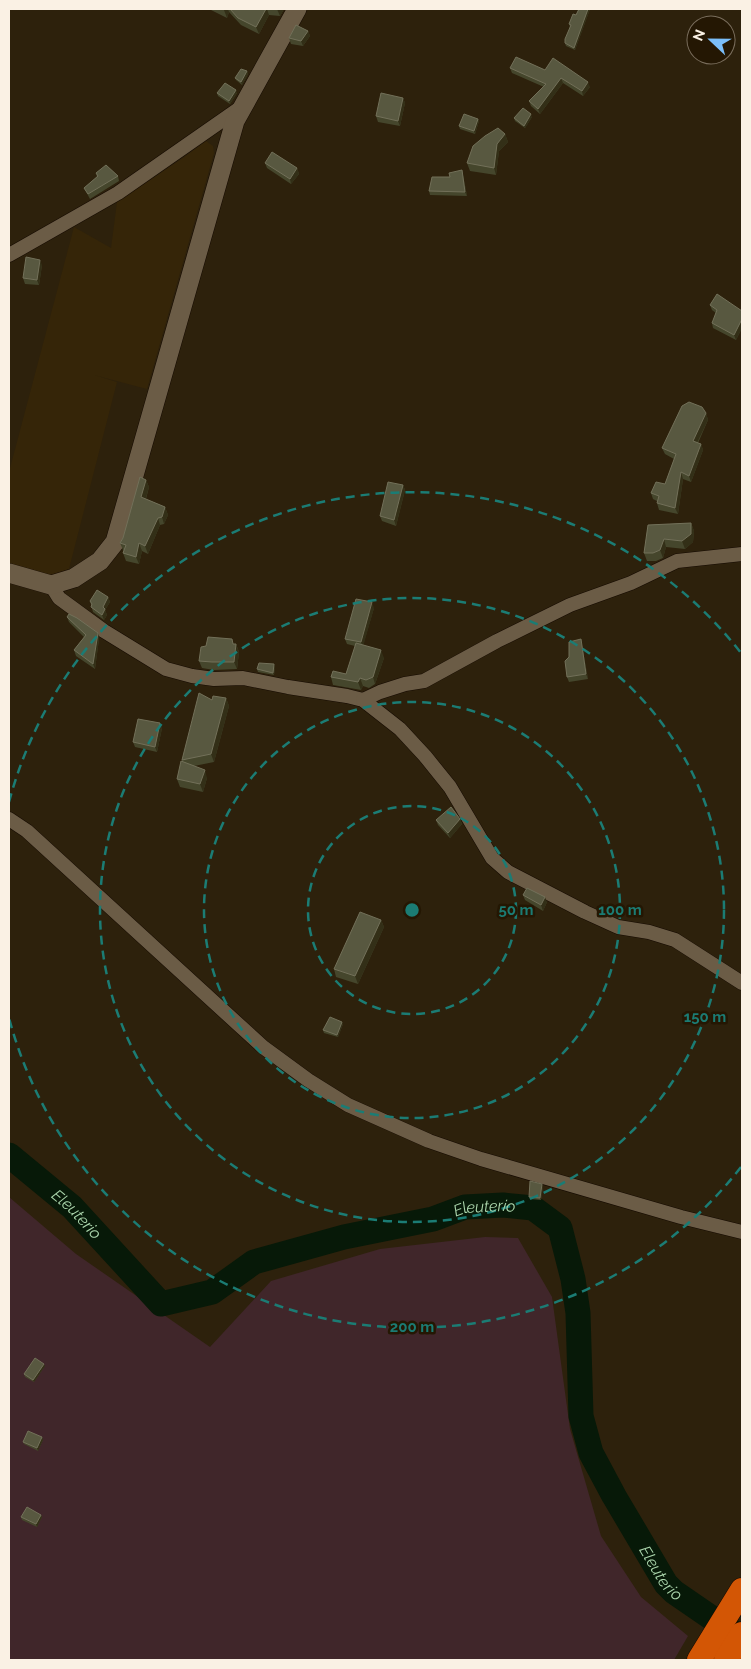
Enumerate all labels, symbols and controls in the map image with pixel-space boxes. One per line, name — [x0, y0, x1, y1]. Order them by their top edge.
north arrow — [686, 15, 736, 65]
text: N — [690, 27, 708, 43]
centre of rings — [403, 901, 421, 919]
text: 50 m — [498, 901, 534, 919]
text: 100 m — [598, 901, 642, 919]
text: 150 m — [684, 1008, 726, 1026]
water label: Eleuterio — [48, 1185, 105, 1243]
water label: Eleuterio — [451, 1196, 516, 1221]
text: 200 m — [390, 1318, 434, 1336]
water label: Eleuterio — [635, 1542, 686, 1605]

